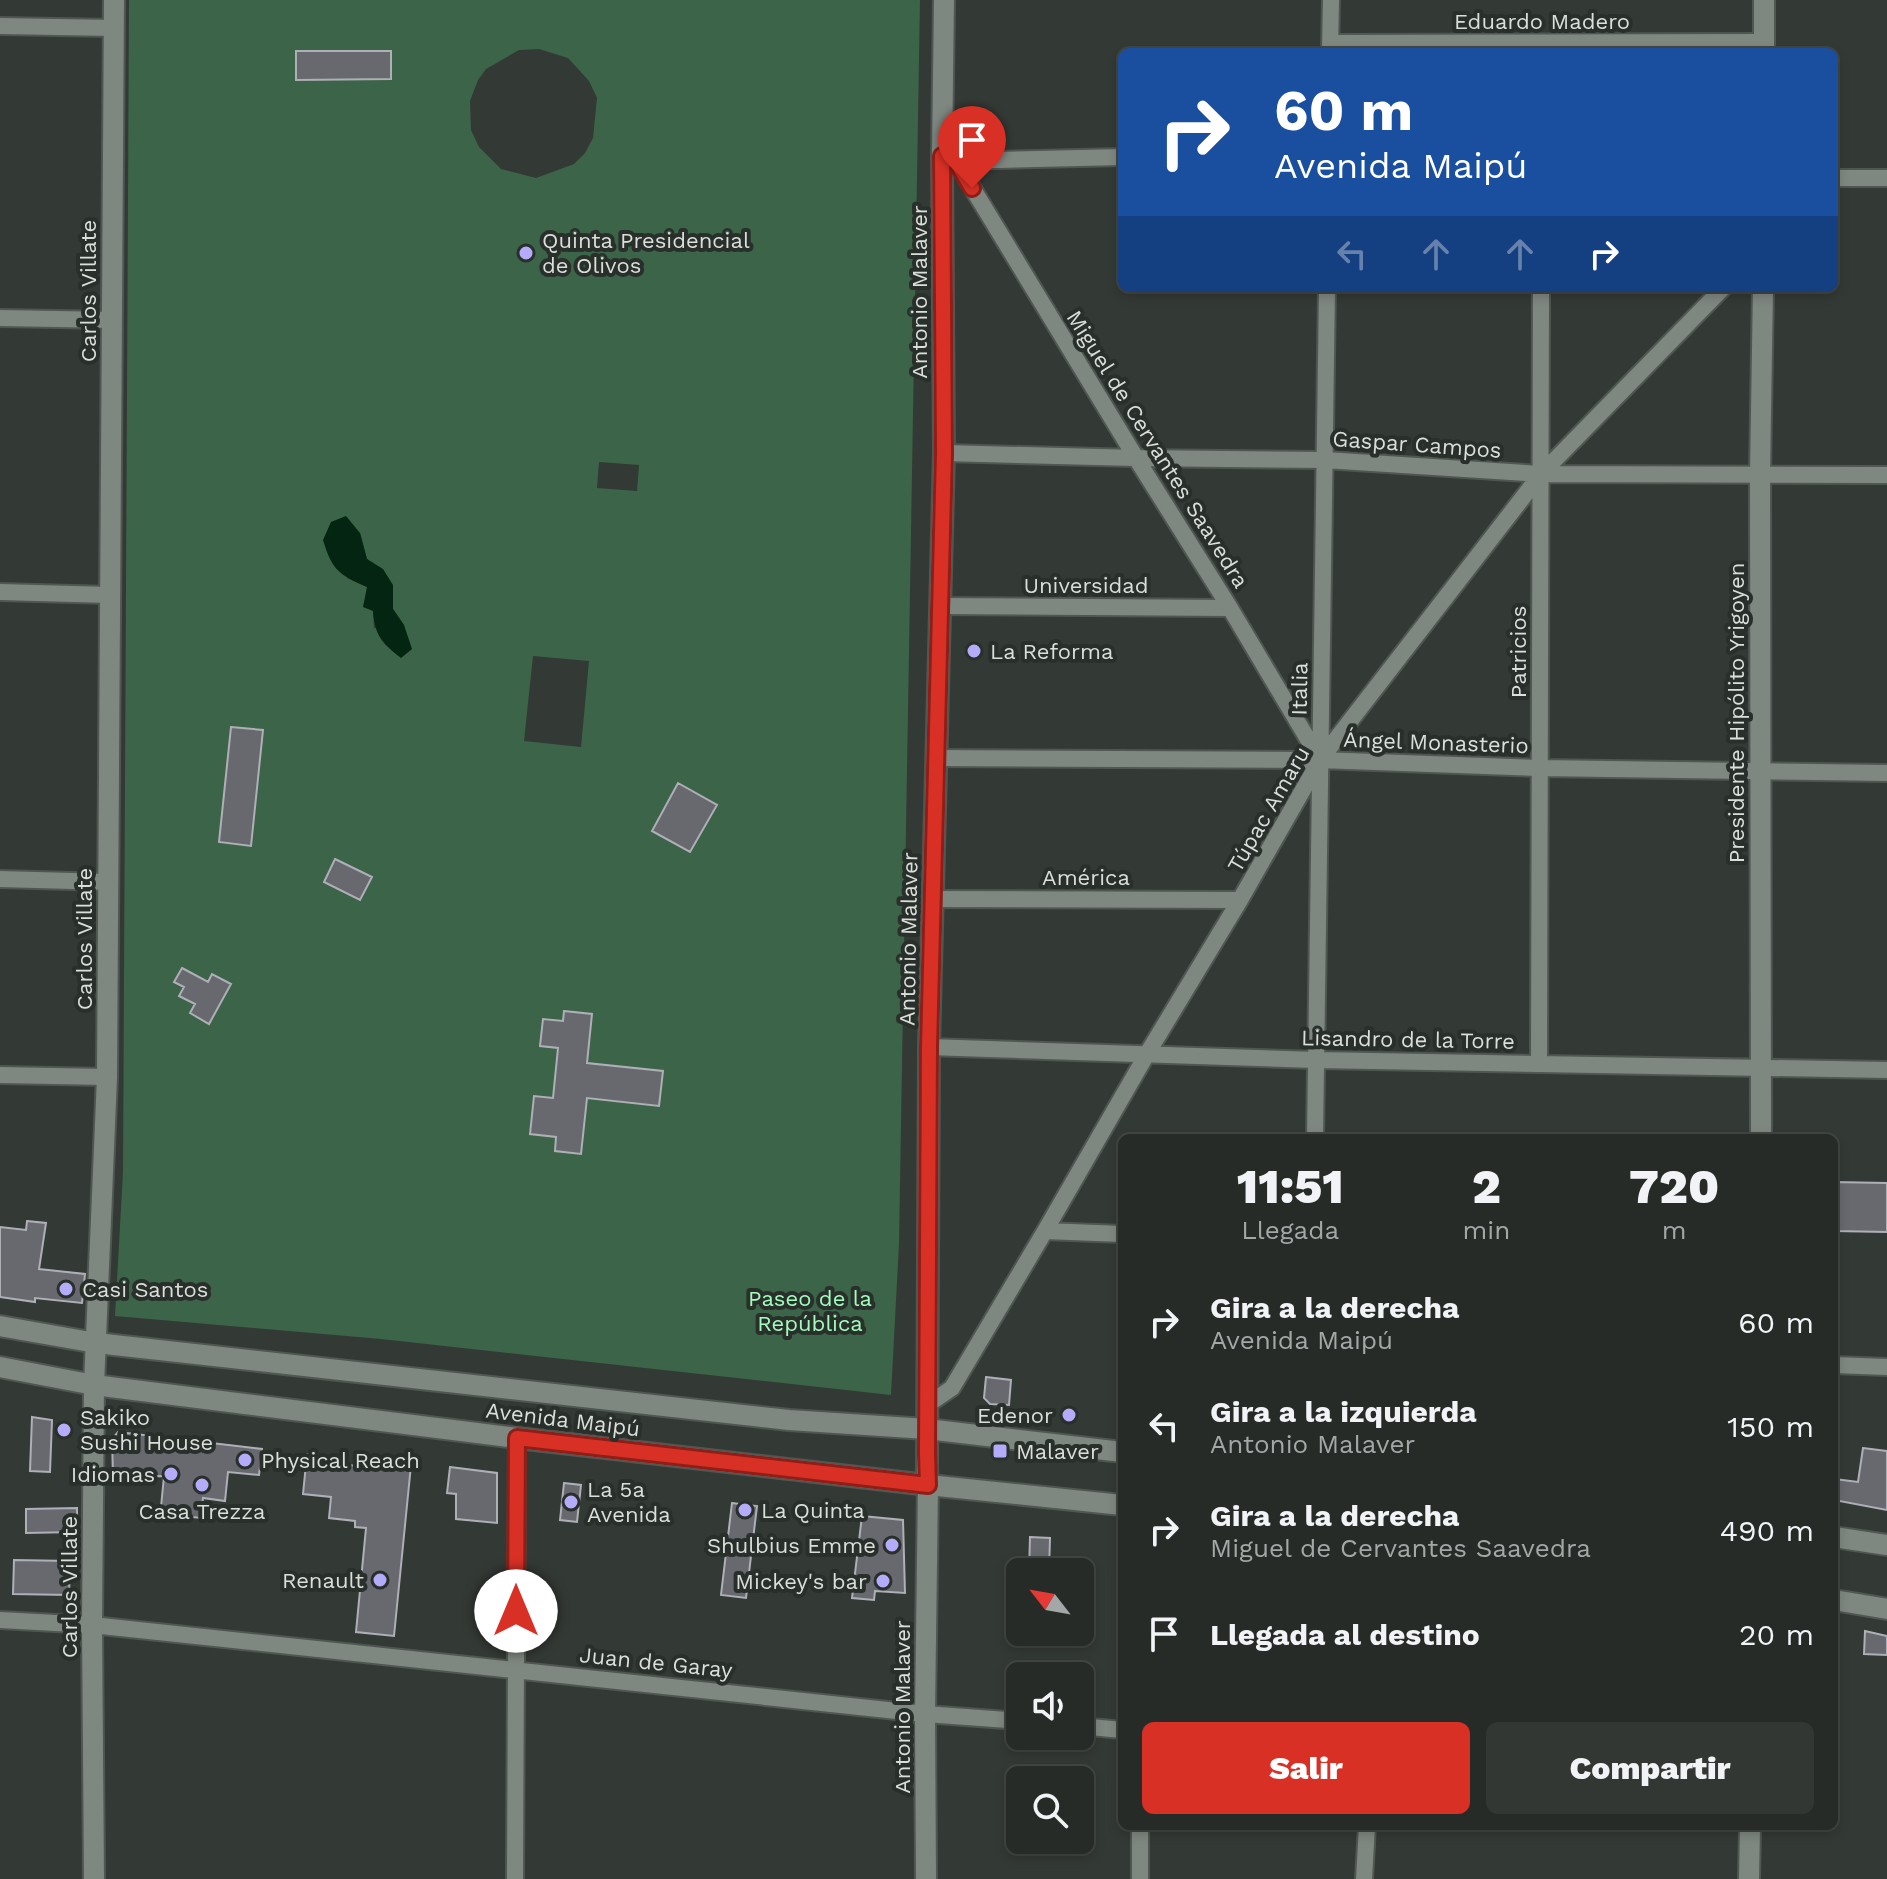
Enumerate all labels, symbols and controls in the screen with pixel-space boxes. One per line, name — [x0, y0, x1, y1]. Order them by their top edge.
street label: Eduardo Madero — [1454, 9, 1630, 34]
text: 60 m — [1274, 78, 1413, 144]
icon: right — [1142, 80, 1246, 184]
pin — [938, 106, 1006, 188]
icon: arrive — [950, 118, 994, 162]
text: Avenida Maipú — [1274, 145, 1528, 187]
street label: Antonio Malaver — [907, 205, 932, 379]
street label: Carlos Villate — [76, 220, 101, 362]
place label: Quinta Presidencial de Olivos — [542, 228, 750, 278]
icon: left — [1330, 232, 1374, 276]
icon: ahead — [1414, 232, 1458, 276]
icon: ahead — [1498, 232, 1542, 276]
icon: right — [1582, 232, 1626, 276]
marker: Quinta Presidencial de Olivos — [517, 244, 535, 262]
street label: Miguel de Cervantes Saavedra — [1062, 306, 1254, 593]
street label: Gaspar Campos — [1332, 426, 1502, 463]
street label: Presidente Hipólito Yrigoyen — [1724, 563, 1749, 863]
street label: Universidad — [1023, 573, 1149, 598]
street label: Patricios — [1506, 606, 1531, 698]
place label: La Reforma — [990, 639, 1113, 664]
marker: La Reforma — [965, 642, 983, 660]
street label: Italia — [1287, 662, 1312, 716]
street label: Ángel Monasterio — [1343, 727, 1529, 758]
street label: Túpac Amaru — [1222, 742, 1315, 877]
street label: Antonio Malaver — [894, 852, 923, 1026]
street label: América — [1042, 865, 1130, 890]
street label: Carlos Villate — [72, 868, 97, 1010]
street label: Lisandro de la Torre — [1301, 1025, 1515, 1054]
text: 11:51 — [1237, 1158, 1344, 1215]
text: 2 — [1472, 1158, 1501, 1215]
text: 720 — [1629, 1158, 1719, 1215]
text: Llegada — [1241, 1215, 1339, 1245]
text: min — [1462, 1215, 1510, 1245]
text: m — [1662, 1215, 1686, 1245]
place label: Casi Santos — [82, 1277, 208, 1302]
marker: Casi Santos — [57, 1280, 75, 1298]
park label: Paseo de la República — [748, 1286, 872, 1336]
text: Gira a la derecha — [1210, 1290, 1459, 1325]
icon: right — [1142, 1300, 1186, 1344]
text: 60 m — [1738, 1305, 1814, 1340]
text: Avenida Maipú — [1210, 1325, 1393, 1355]
text: Gira a la izquierda — [1210, 1394, 1477, 1429]
street label: Avenida Maipú — [485, 1398, 641, 1441]
place label: Edenor — [977, 1403, 1053, 1428]
icon: left — [1142, 1404, 1186, 1448]
place label: Sakiko Sushi House — [80, 1405, 213, 1455]
marker: Edenor — [1060, 1406, 1078, 1424]
text: 150 m — [1727, 1409, 1814, 1444]
marker: Sakiko Sushi House — [55, 1421, 73, 1439]
text: Antonio Malaver — [1210, 1429, 1415, 1459]
place label: Malaver — [1016, 1439, 1099, 1464]
marker: Malaver — [991, 1442, 1009, 1460]
place label: Physical Reach — [261, 1448, 420, 1473]
marker: Physical Reach — [236, 1451, 254, 1469]
place label: Idiomas — [71, 1462, 155, 1487]
marker: Idiomas — [162, 1465, 180, 1483]
marker: Casa Trezza — [193, 1476, 211, 1494]
place label: La 5a Avenida — [587, 1477, 671, 1527]
marker: La 5a Avenida — [562, 1493, 580, 1511]
place label: La Quinta — [761, 1498, 865, 1523]
text: Gira a la derecha — [1210, 1498, 1459, 1533]
place label: Casa Trezza — [138, 1499, 266, 1524]
marker: La Quinta — [736, 1501, 754, 1519]
icon: right — [1142, 1508, 1186, 1552]
text: 490 m — [1720, 1513, 1814, 1548]
street label: Carlos Villate — [57, 1516, 82, 1658]
place label: Shulbius Emme — [707, 1533, 876, 1558]
text: Miguel de Cervantes Saavedra — [1210, 1533, 1591, 1563]
marker: Shulbius Emme — [883, 1536, 901, 1554]
north arrow — [1006, 1558, 1094, 1646]
map controls — [1006, 1558, 1094, 1854]
place label: Renault — [282, 1568, 364, 1593]
position arrow — [474, 1569, 558, 1653]
place label: Mickey's bar — [735, 1569, 867, 1594]
marker: Renault — [371, 1571, 389, 1589]
marker: Mickey's bar — [874, 1572, 892, 1590]
icon: arrive — [1142, 1612, 1186, 1656]
text: Llegada al destino — [1210, 1617, 1480, 1652]
text: 20 m — [1739, 1617, 1814, 1652]
street label: Antonio Malaver — [890, 1620, 915, 1794]
street label: Juan de Garay — [578, 1642, 734, 1683]
button: sound — [1006, 1662, 1094, 1750]
button: Salir — [1142, 1722, 1470, 1814]
button: Compartir — [1486, 1722, 1814, 1814]
button: search — [1006, 1766, 1094, 1854]

